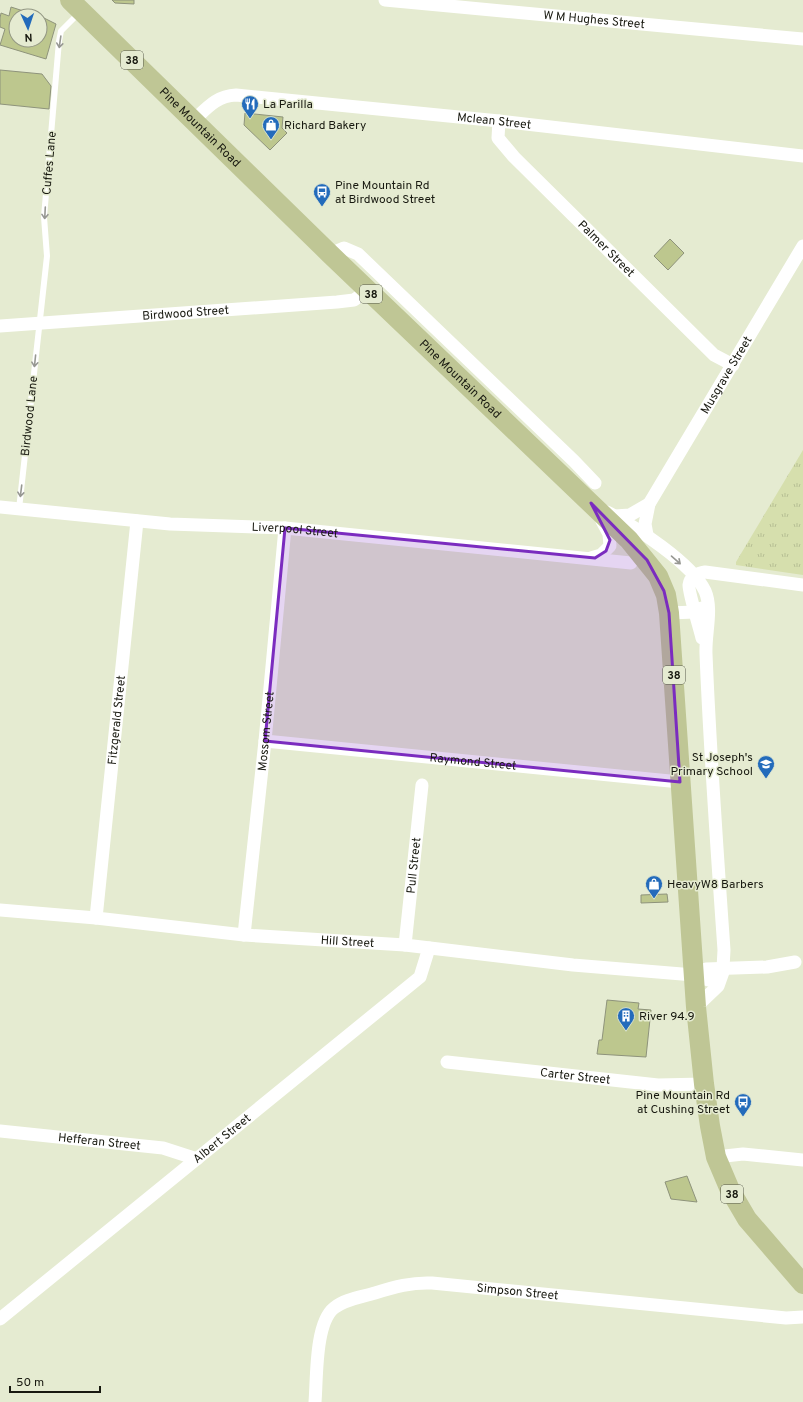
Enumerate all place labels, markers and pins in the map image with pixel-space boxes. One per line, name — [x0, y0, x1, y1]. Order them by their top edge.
restaurant icon: La Parilla — [240, 94, 260, 119]
place label: La Parilla — [263, 97, 313, 113]
shop icon: Richard Bakery — [261, 115, 281, 140]
place label: Richard Bakery — [284, 118, 366, 134]
place label: Pine Mountain Rd at Birdwood Street — [335, 178, 435, 208]
bus stop icon: Pine Mountain Rd at Birdwood Street — [312, 182, 332, 207]
place label: St Joseph's Primary School — [671, 750, 753, 780]
school or university icon: St Joseph's Primary School — [756, 754, 776, 779]
shop icon: HeavyW8 Barbers — [644, 874, 664, 899]
place label: HeavyW8 Barbers — [667, 877, 764, 893]
building icon: River 94.9 — [616, 1006, 636, 1031]
place label: River 94.9 — [639, 1009, 695, 1025]
place label: Pine Mountain Rd at Cushing Street — [636, 1088, 730, 1118]
bus stop icon: Pine Mountain Rd at Cushing Street — [733, 1092, 753, 1117]

